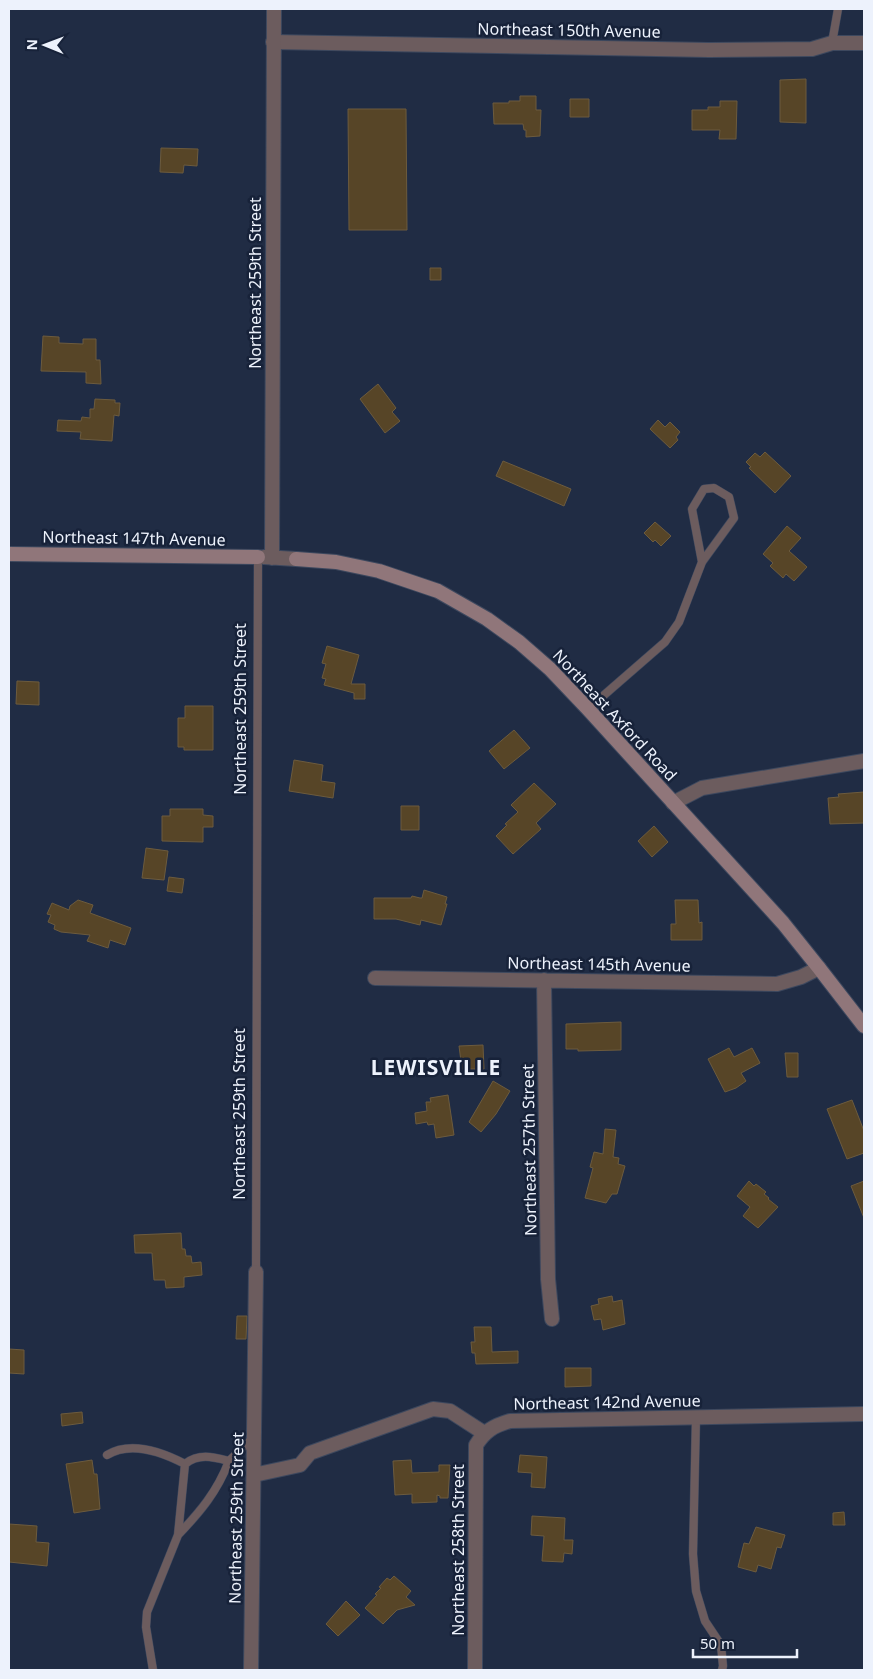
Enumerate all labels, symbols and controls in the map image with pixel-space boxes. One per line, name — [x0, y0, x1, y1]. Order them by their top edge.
street label: Northeast 150th Avenue — [477, 17, 661, 43]
north arrow — [20, 20, 70, 70]
text: N — [22, 39, 41, 51]
street label: Northeast 259th Street — [244, 197, 266, 369]
street label: Northeast 147th Avenue — [42, 525, 226, 551]
street label: Northeast 259th Street — [229, 623, 251, 795]
street label: Northeast Axford Road — [548, 644, 682, 786]
street label: Northeast 145th Avenue — [507, 951, 691, 977]
street label: Northeast 259th Street — [228, 1028, 250, 1200]
district label: LEWISVILLE — [371, 1053, 501, 1081]
street label: Northeast 257th Street — [516, 1064, 541, 1236]
street label: Northeast 142nd Avenue — [513, 1389, 701, 1415]
street label: Northeast 259th Street — [224, 1432, 249, 1604]
street label: Northeast 258th Street — [447, 1464, 469, 1636]
scale bar — [693, 1626, 797, 1658]
text: 50 m — [700, 1633, 735, 1653]

